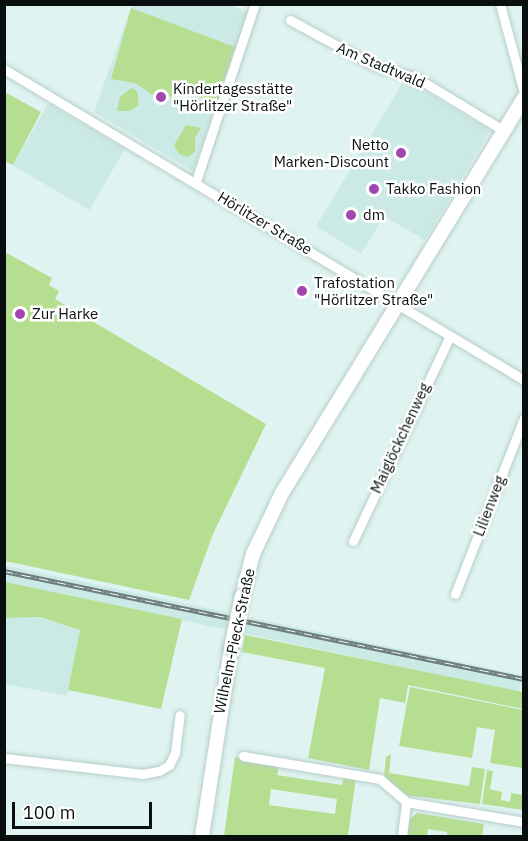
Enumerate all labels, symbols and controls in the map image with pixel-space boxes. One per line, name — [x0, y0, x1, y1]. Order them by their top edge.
street label: Am Stadtwald — [334, 38, 428, 92]
place label: Kindertagesstätte "Hörlitzer Straße" — [173, 79, 293, 114]
marker: Kindertagesstätte "Hörlitzer Straße" — [154, 90, 168, 104]
place label: Netto Marken-Discount — [274, 135, 389, 170]
marker: Netto Marken-Discount — [394, 146, 408, 160]
place label: Takko Fashion — [386, 180, 481, 198]
marker: Takko Fashion — [367, 182, 381, 196]
street label: Hörlitzer Straße — [215, 188, 315, 258]
place label: dm — [363, 206, 385, 224]
marker: dm — [344, 208, 358, 222]
place label: Trafostation "Hörlitzer Straße" — [314, 273, 433, 308]
marker: Trafostation "Hörlitzer Straße" — [295, 284, 309, 298]
place label: Zur Harke — [32, 305, 98, 323]
marker: Zur Harke — [13, 307, 27, 321]
street label: Maiglöckchenweg — [367, 380, 433, 496]
street label: Lilienweg — [469, 473, 509, 539]
street label: Wilhelm-Pieck-Straße — [210, 567, 258, 715]
scale bar — [15, 790, 154, 828]
text: 100 m — [23, 801, 75, 824]

